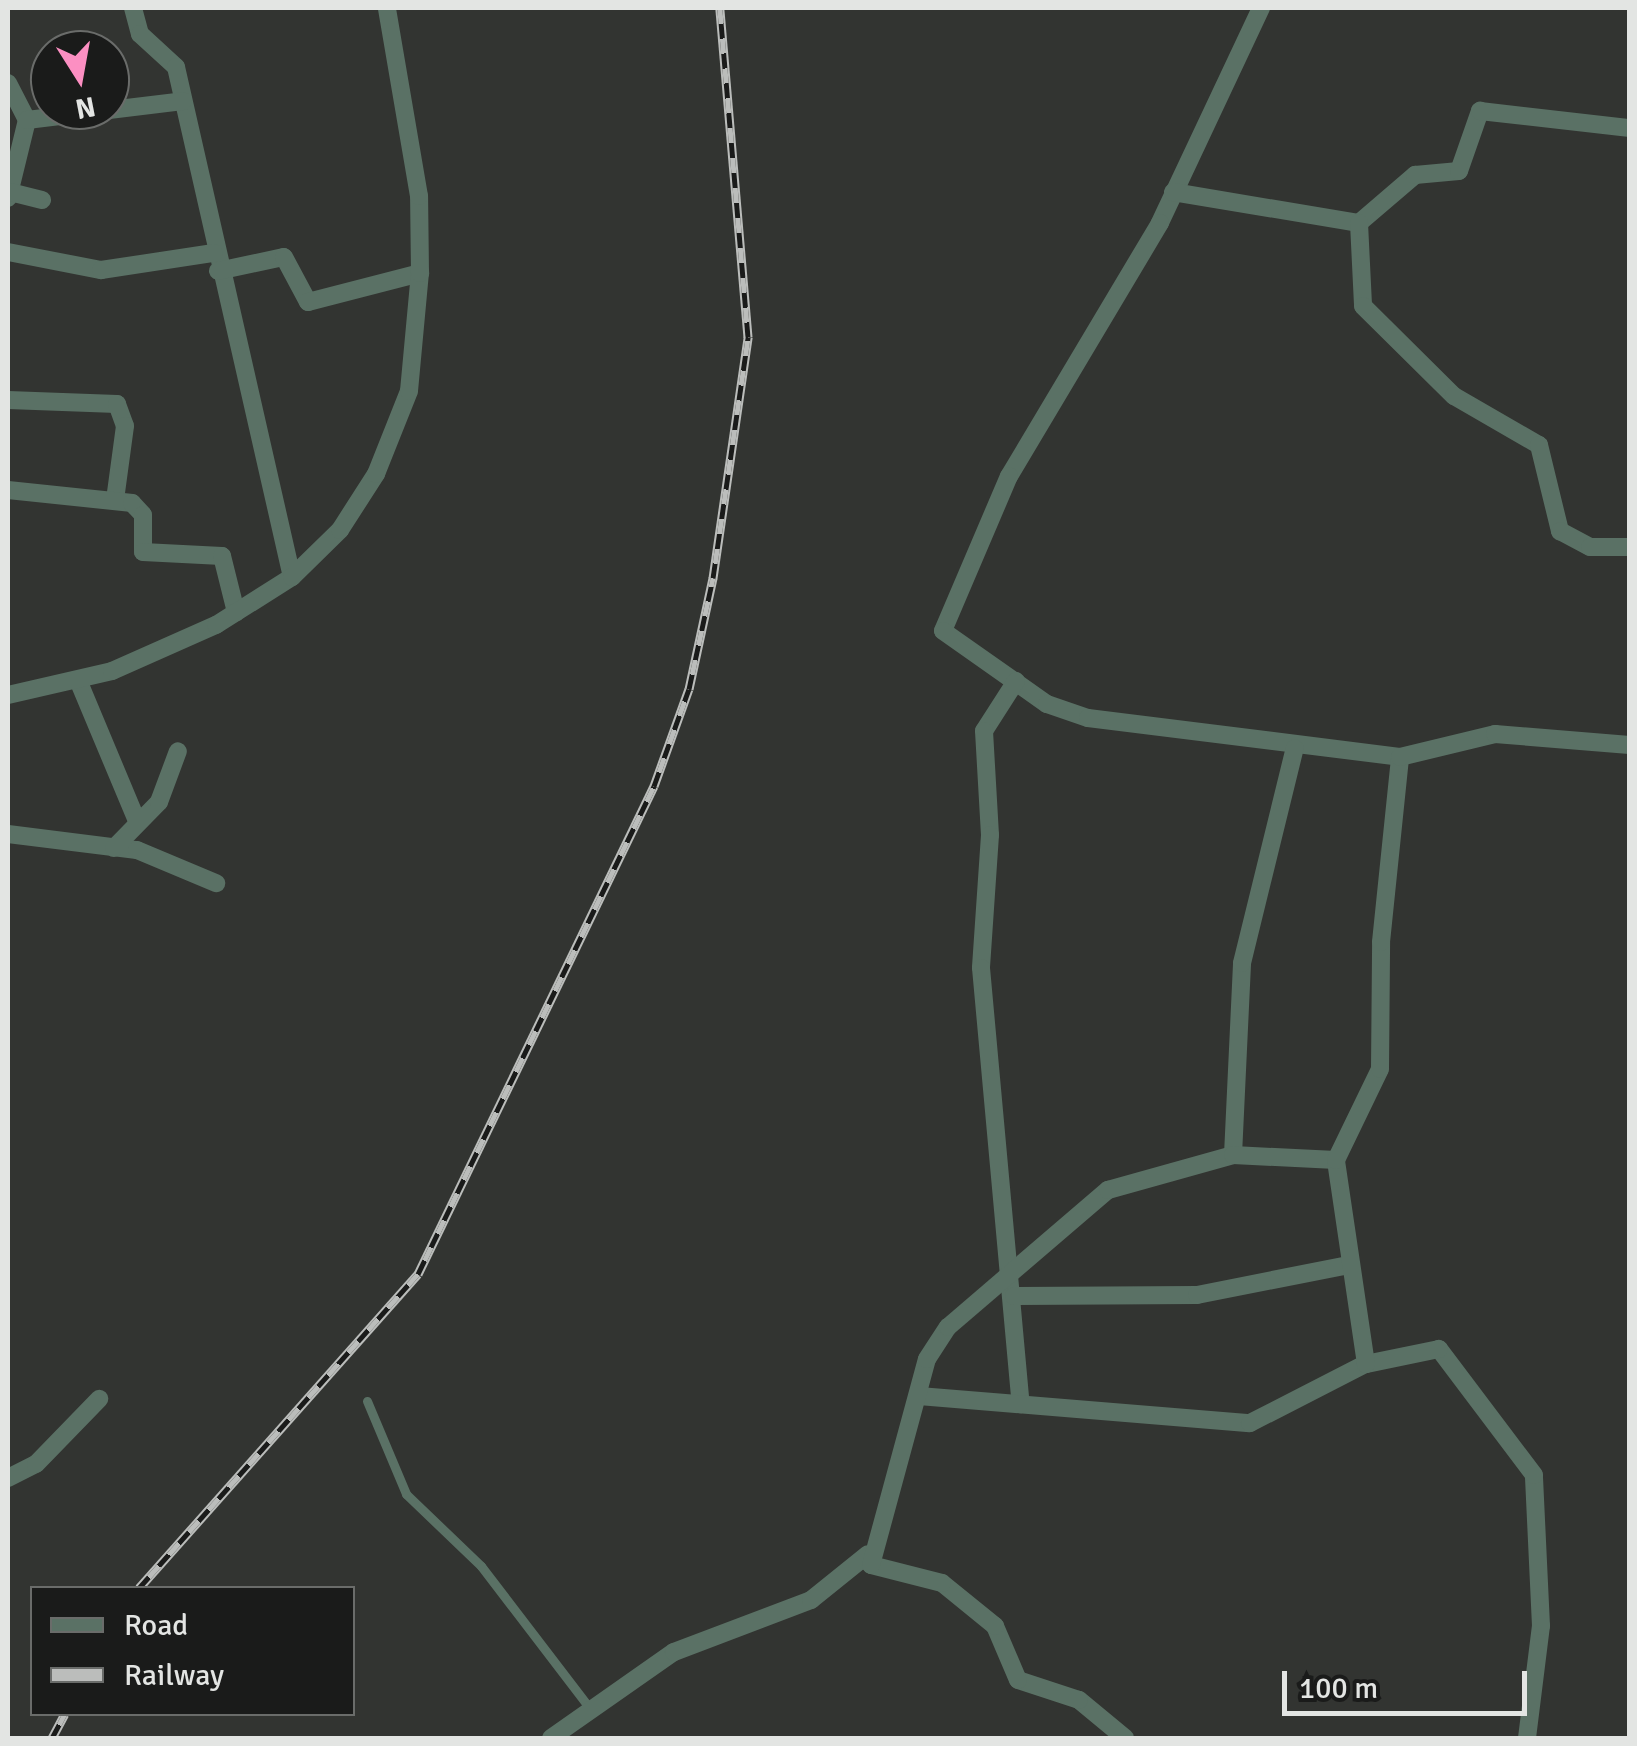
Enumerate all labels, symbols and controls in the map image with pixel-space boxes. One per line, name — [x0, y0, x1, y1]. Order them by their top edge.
north arrow — [30, 30, 130, 130]
text: N — [73, 89, 98, 126]
legend — [30, 1586, 355, 1716]
text: Road — [124, 1607, 188, 1644]
scale bar — [1287, 1651, 1532, 1713]
text: Railway — [124, 1657, 224, 1694]
text: 100 m — [1299, 1670, 1378, 1707]

